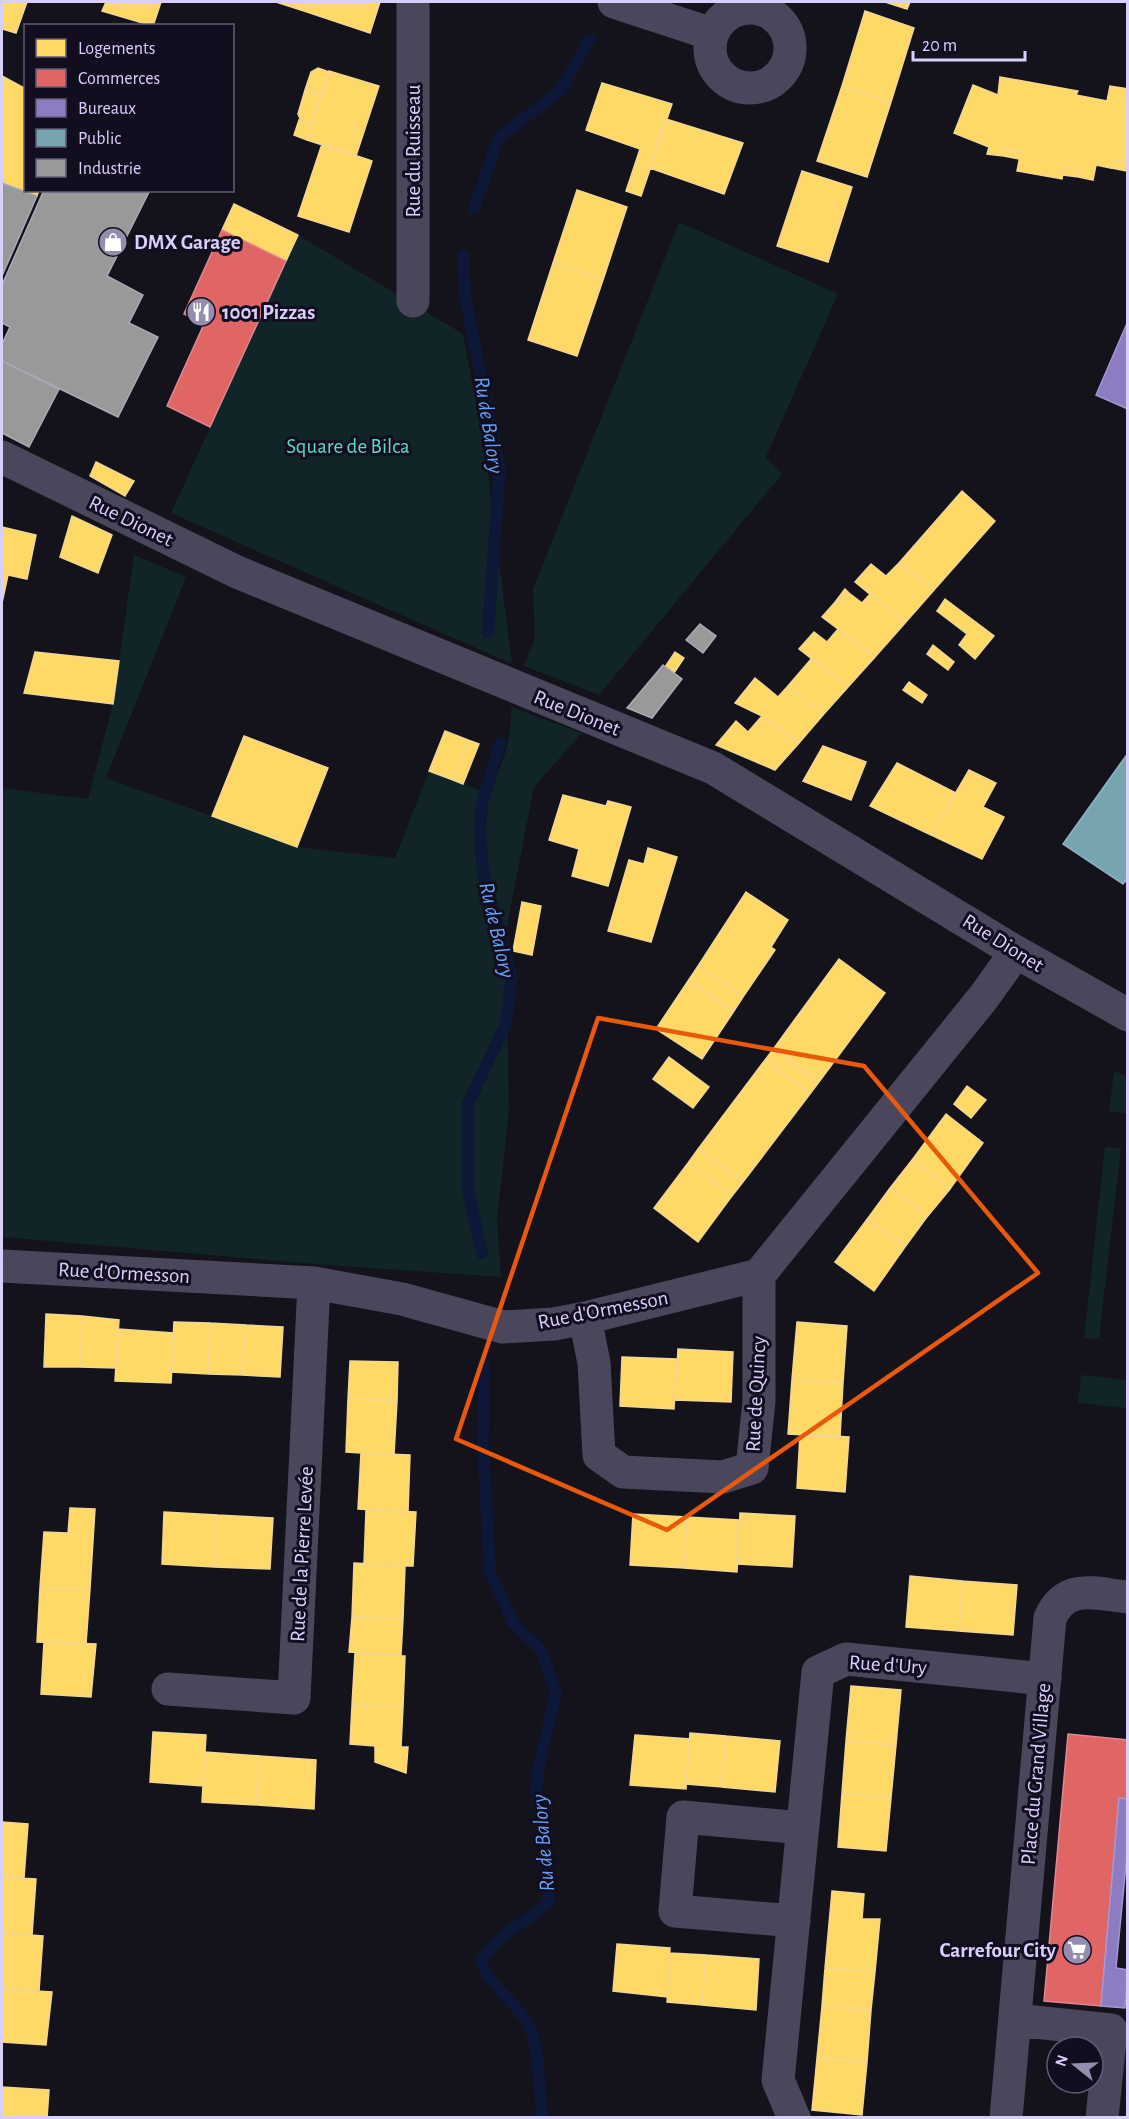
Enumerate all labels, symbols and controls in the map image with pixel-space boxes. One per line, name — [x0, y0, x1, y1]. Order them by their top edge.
legend — [24, 24, 234, 192]
scale bar — [913, 24, 1026, 62]
text: 20 m — [922, 37, 957, 55]
text: Logements — [78, 40, 156, 58]
text: Commerces — [78, 70, 160, 88]
street label: Rue du Ruisseau — [403, 84, 424, 217]
text: Bureaux — [78, 100, 136, 118]
text: Public — [78, 130, 121, 148]
text: Industrie — [78, 160, 141, 178]
shop icon: DMX Garage — [97, 226, 129, 258]
place label: DMX Garage — [134, 232, 241, 253]
restaurant icon: 1001 Pizzas — [185, 296, 217, 328]
place label: 1001 Pizzas — [222, 302, 315, 323]
water label: Ru de Balory — [470, 375, 508, 475]
park label: Square de Bilca — [286, 436, 410, 457]
street label: Rue Dionet — [85, 492, 177, 551]
street label: Rue Dionet — [531, 686, 623, 740]
water label: Ru de Balory — [475, 880, 519, 980]
street label: Rue Dionet — [959, 910, 1047, 976]
street label: Rue d'Ormesson — [57, 1259, 191, 1287]
street label: Rue d'Ormesson — [536, 1287, 670, 1333]
street label: Rue de Quincy — [742, 1335, 770, 1453]
street label: Rue de la Pierre Levée — [287, 1466, 317, 1642]
street label: Rue d'Ury — [848, 1652, 928, 1678]
street label: Place du Grand Village — [1018, 1682, 1054, 1866]
water label: Ru de Balory — [528, 1793, 558, 1893]
supermarket icon: Carrefour City — [1061, 1934, 1093, 1966]
place label: Carrefour City — [939, 1940, 1057, 1961]
north arrow — [1045, 2035, 1105, 2095]
text: N — [1052, 2053, 1071, 2068]

